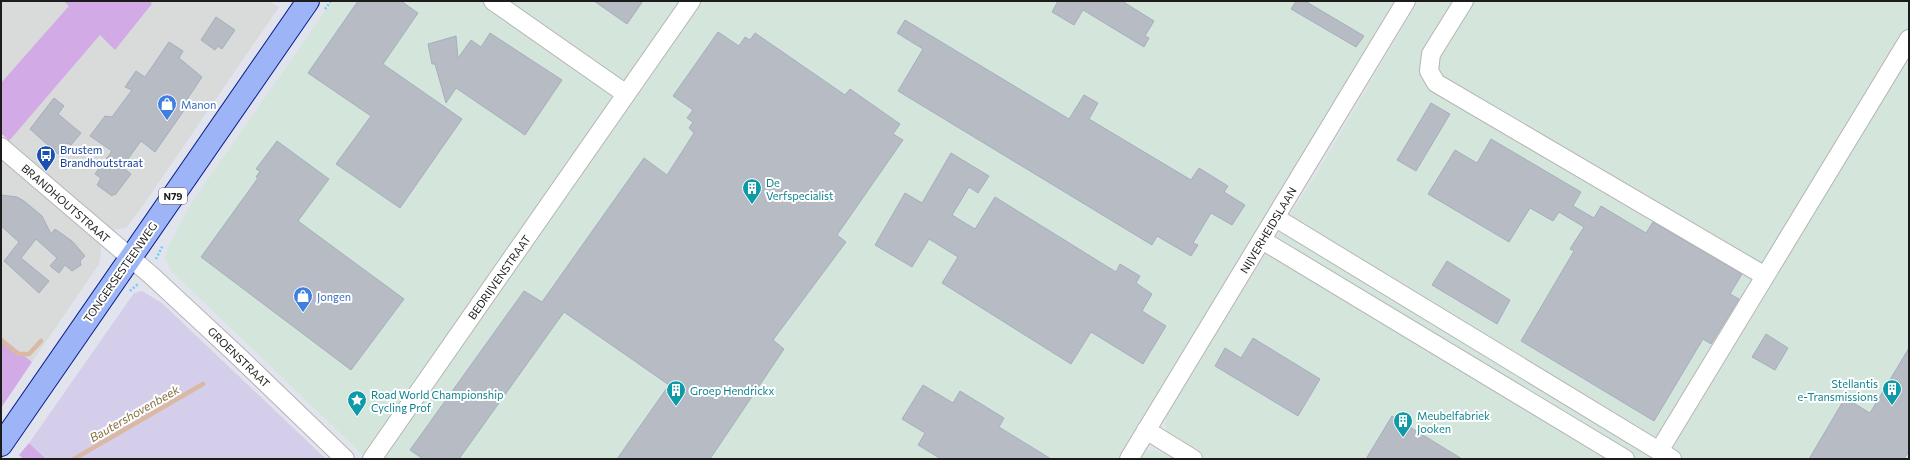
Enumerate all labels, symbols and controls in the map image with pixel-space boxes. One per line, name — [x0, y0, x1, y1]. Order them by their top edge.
shop icon: Manon — [156, 93, 178, 121]
place label: Manon — [181, 98, 216, 111]
place label: Brustem Brandhoutstraat — [60, 143, 144, 169]
bus stop icon: Brustem Brandhoutstraat — [35, 144, 57, 172]
street label: BRANDHOUTSTRAAT — [19, 161, 113, 245]
place label: De Verfspecialist — [766, 176, 834, 202]
building icon: De Verfspecialist — [741, 177, 763, 205]
street label: NIJVERHEIDSLAAN — [1237, 185, 1300, 276]
road number: N79 — [159, 188, 187, 204]
street label: TONGERSESTEENWEG — [80, 219, 160, 325]
street label: BEDRIJVENSTRAAT — [465, 232, 534, 322]
shop icon: Jongen — [292, 285, 314, 313]
place label: Jongen — [317, 290, 351, 304]
street label: GROENSTRAAT — [205, 324, 273, 390]
place label: Stellantis e-Transmissions — [1798, 377, 1878, 403]
building icon: Stellantis e-Transmissions — [1881, 378, 1903, 406]
building icon: Groep Hendrickx — [665, 379, 687, 407]
water label: Bautershovenbeek — [87, 381, 182, 444]
place label: Groep Hendrickx — [690, 384, 775, 397]
place label: Road World Championship Cycling Prof — [371, 388, 504, 414]
place icon: Road World Championship Cycling Prof — [346, 389, 368, 417]
place label: Meubelfabriek Jooken — [1417, 409, 1490, 436]
building icon: Meubelfabriek Jooken — [1392, 410, 1414, 438]

